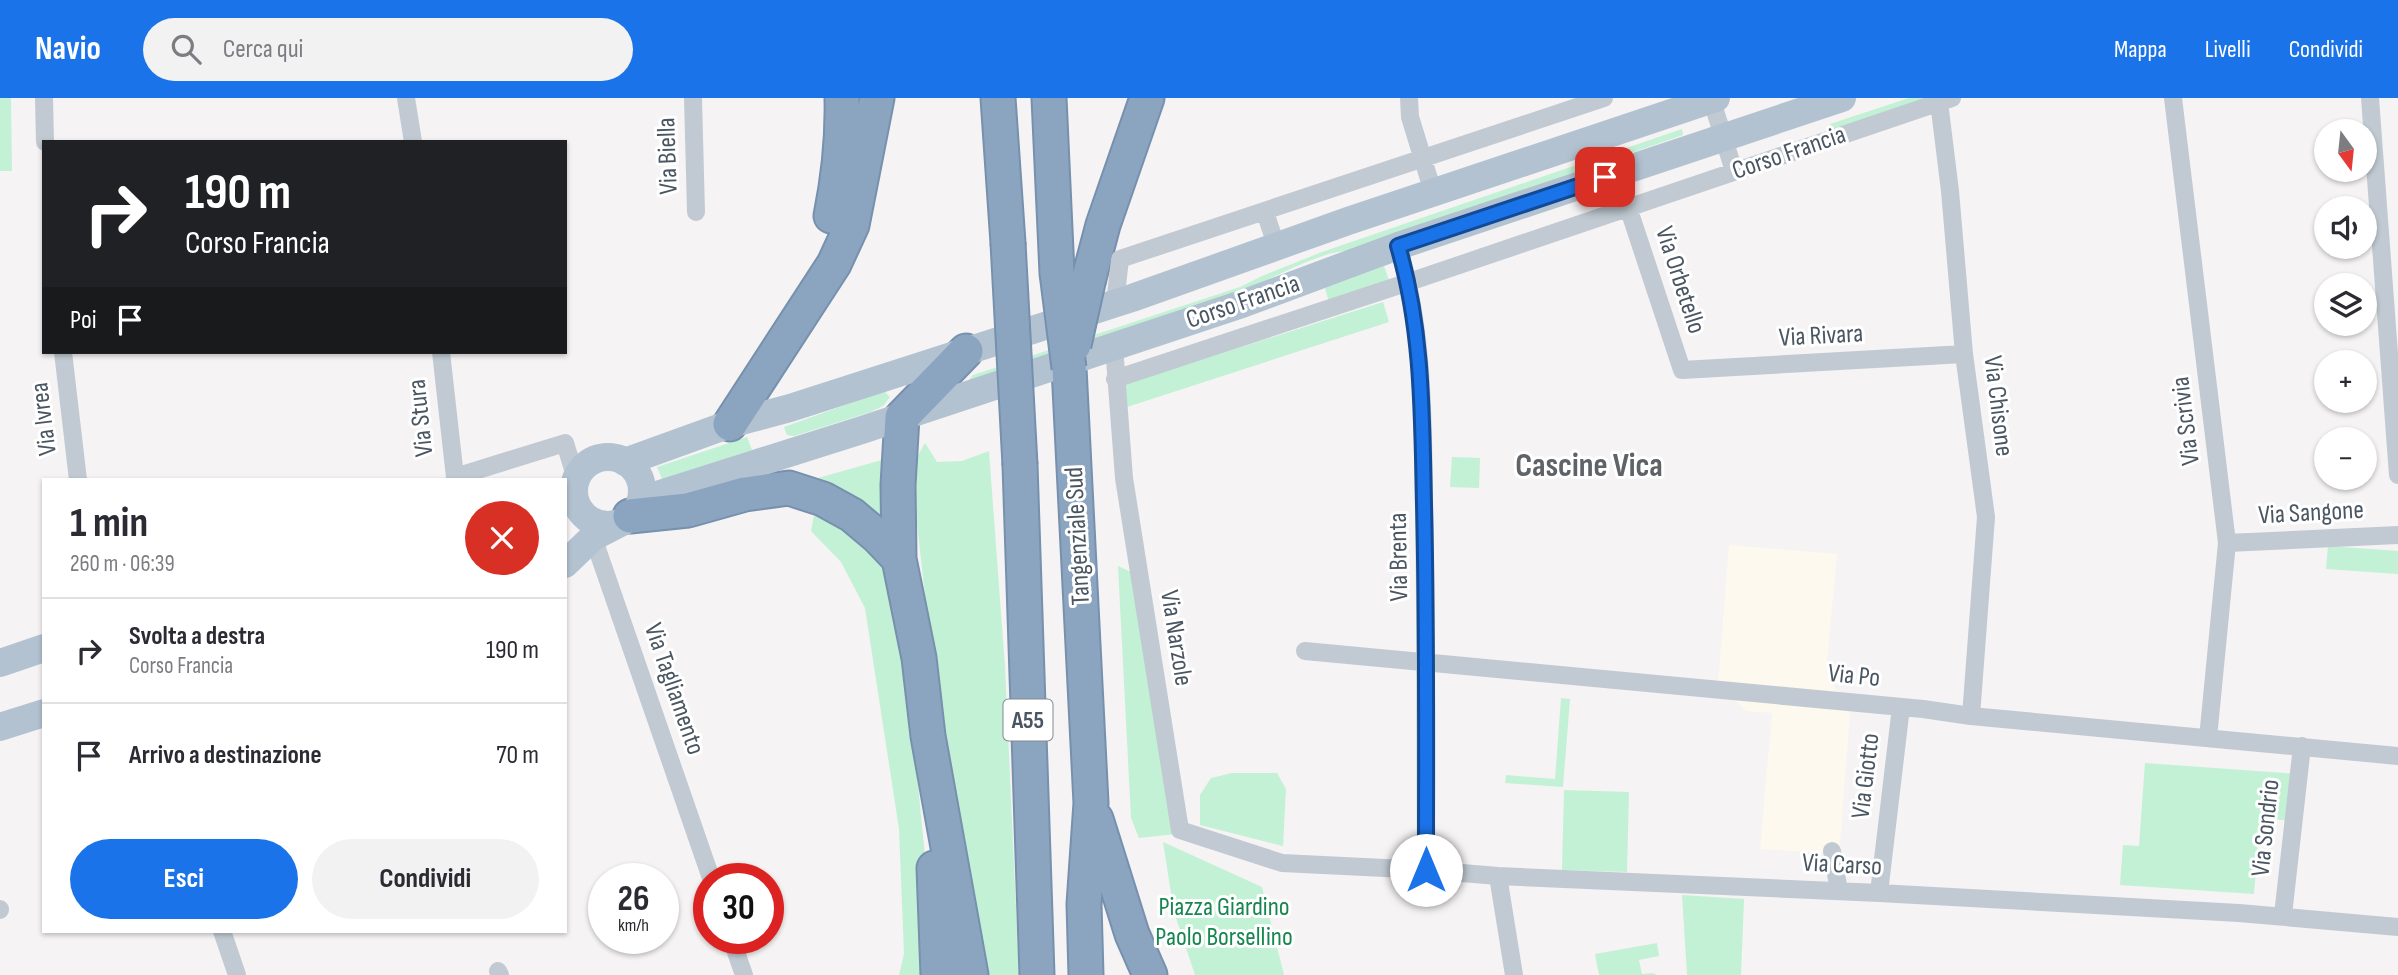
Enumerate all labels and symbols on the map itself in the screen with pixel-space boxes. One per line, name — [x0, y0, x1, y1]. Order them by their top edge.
street label: Via Biella — [651, 117, 685, 195]
street label: Corso Francia — [1728, 119, 1850, 187]
north arrow — [2314, 119, 2376, 182]
pin — [1575, 147, 1635, 207]
street label: Via Orbetello — [1648, 223, 1712, 337]
street label: Corso Francia — [1182, 268, 1304, 336]
street label: Via Rivara — [1778, 318, 1864, 354]
street label: Via Chisone — [1976, 354, 2020, 458]
street label: Via Scrivia — [2165, 375, 2207, 467]
street label: Via Stura — [402, 378, 440, 458]
street label: Via Ivrea — [24, 381, 64, 457]
district label: Cascine Vica — [1515, 446, 1663, 486]
street label: Tangenziale Sud — [1059, 466, 1097, 606]
street label: Via Sangone — [2257, 495, 2365, 531]
street label: Via Brenta — [1383, 512, 1415, 602]
street label: Via Narzole — [1153, 588, 1199, 688]
street label: Via Tagliamento — [637, 619, 711, 759]
street label: Via Po — [1826, 658, 1882, 694]
road number: A55 — [1004, 700, 1052, 740]
street label: Via Giotto — [1845, 732, 1887, 820]
street label: Via Sondrio — [2245, 778, 2287, 878]
position arrow — [1389, 833, 1463, 907]
street label: Via Carso — [1801, 847, 1883, 883]
speed limit sign: 30 — [693, 863, 784, 954]
park label: Piazza Giardino Paolo Borsellino — [1155, 892, 1293, 953]

